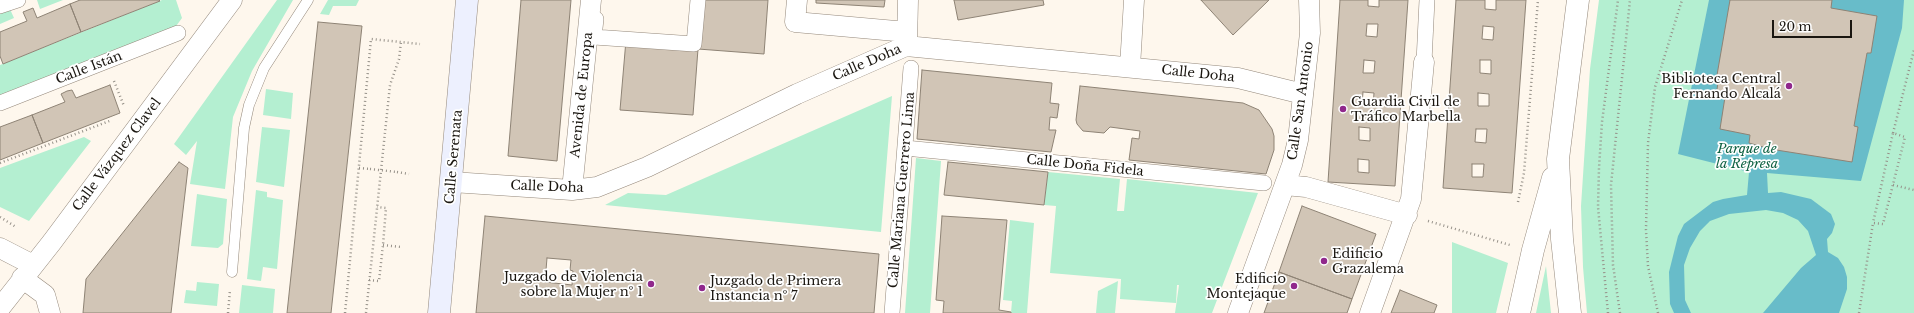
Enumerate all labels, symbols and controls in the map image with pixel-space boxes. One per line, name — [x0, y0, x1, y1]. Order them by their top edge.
scale bar — [1774, 12, 1854, 38]
text: 20 m — [1779, 19, 1811, 34]
street label: Avenida de Europa — [568, 31, 596, 159]
street label: Calle Doha — [830, 41, 904, 85]
street label: Calle San Antonio — [1285, 41, 1317, 161]
street label: Calle Istán — [54, 48, 124, 88]
street label: Calle Doha — [1161, 62, 1235, 86]
place label: Biblioteca Central Fernando Alcalá — [1661, 71, 1781, 102]
marker: Biblioteca Central Fernando Alcalá — [1784, 81, 1794, 91]
street label: Calle Mariana Guerrero Lima — [886, 91, 918, 289]
place label: Guardia Civil de Tráfico Marbella — [1351, 94, 1461, 125]
street label: Calle Vázquez Clavel — [69, 96, 165, 214]
marker: Guardia Civil de Tráfico Marbella — [1338, 104, 1348, 114]
street label: Calle Serenata — [442, 109, 466, 205]
park label: Parque de la Represa — [1716, 141, 1778, 172]
street label: Calle Doña Fidela — [1026, 152, 1144, 180]
street label: Calle Doha — [510, 178, 584, 196]
place label: Edificio Grazalema — [1332, 246, 1404, 277]
marker: Edificio Grazalema — [1319, 256, 1329, 266]
place label: Juzgado de Violencia sobre la Mujer nº 1 — [504, 269, 643, 300]
place label: Edificio Montejaque — [1207, 271, 1286, 302]
place label: Juzgado de Primera Instancia nº 7 — [710, 273, 841, 304]
marker: Juzgado de Violencia sobre la Mujer nº 1 — [646, 279, 656, 289]
marker: Edificio Montejaque — [1289, 281, 1299, 291]
marker: Juzgado de Primera Instancia nº 7 — [697, 283, 707, 293]

